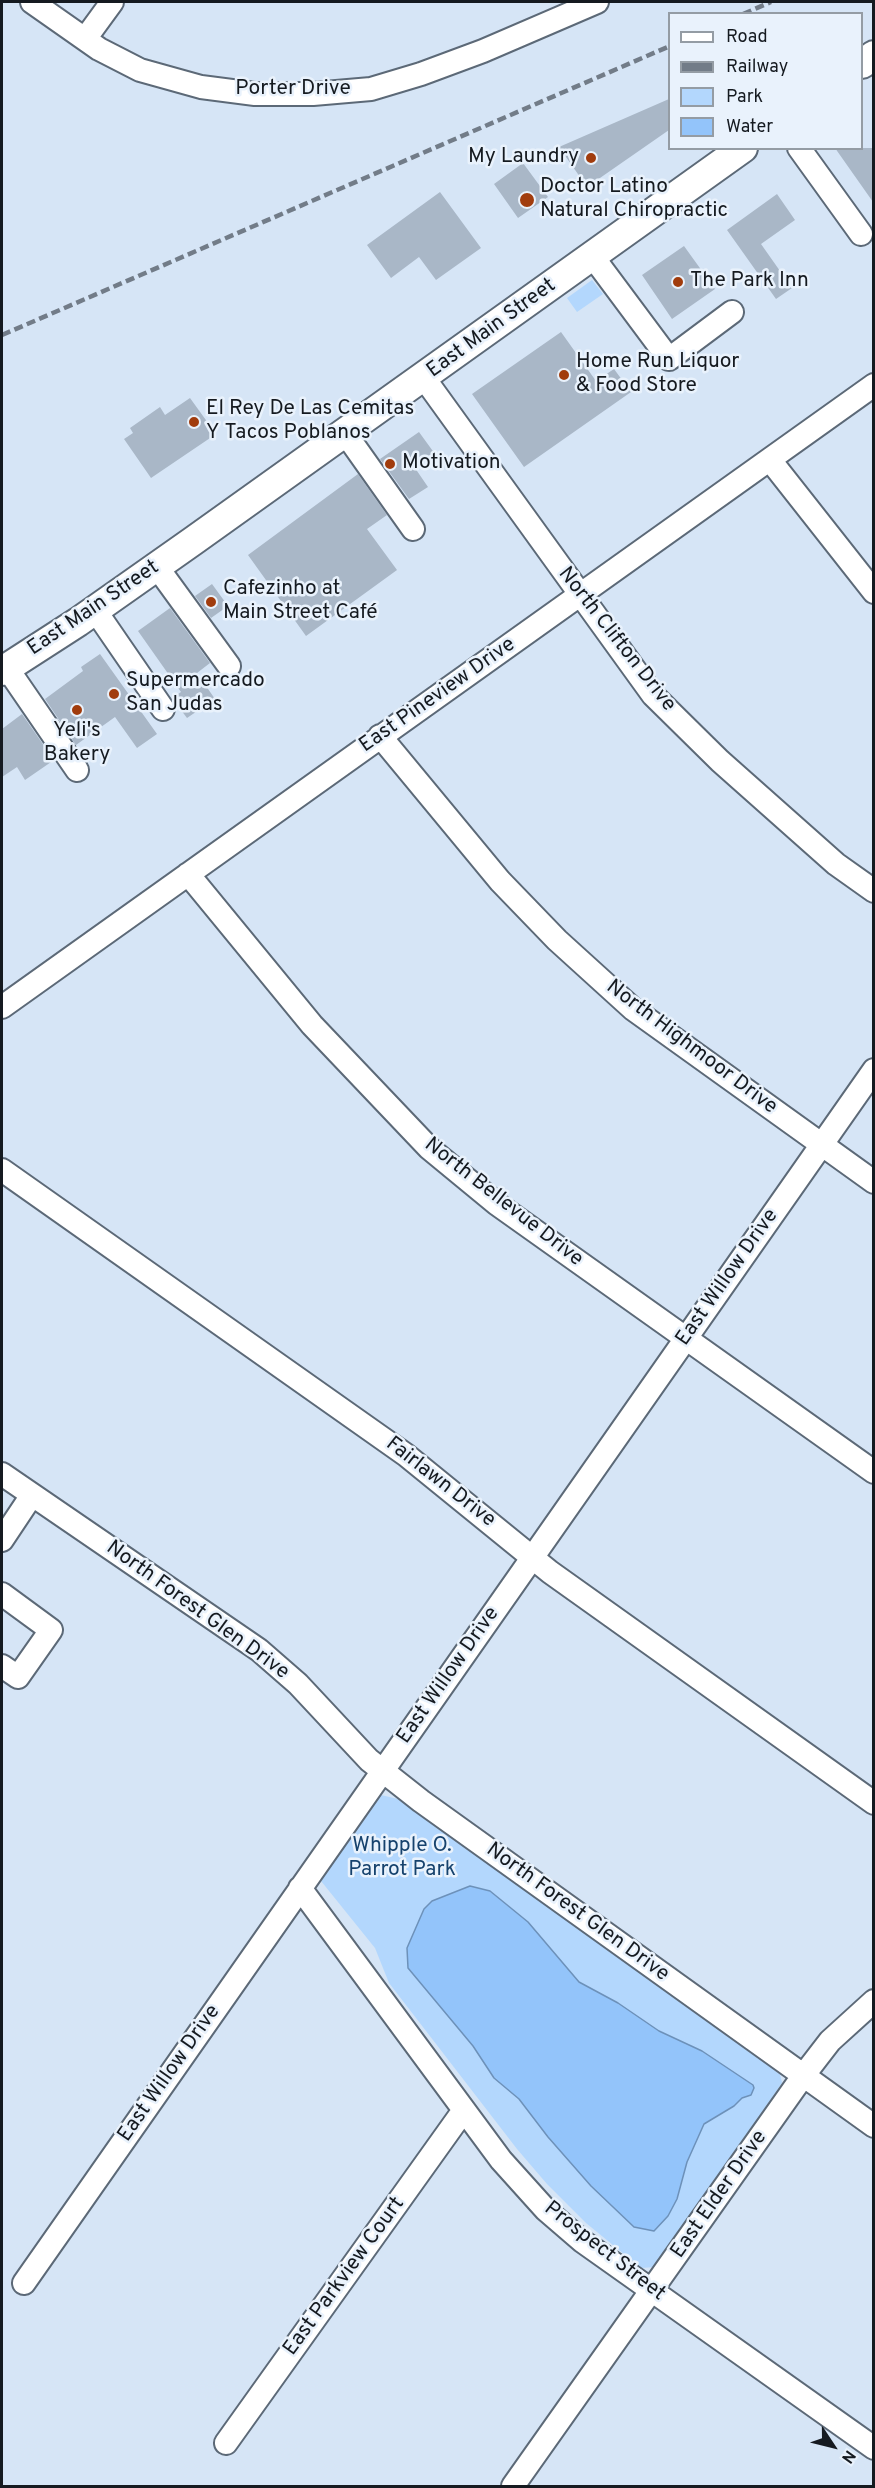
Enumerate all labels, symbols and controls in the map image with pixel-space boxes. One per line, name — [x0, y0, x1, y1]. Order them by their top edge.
legend — [668, 12, 863, 150]
text: Road — [726, 26, 768, 49]
text: Railway — [726, 56, 788, 79]
street label: Porter Drive — [235, 77, 351, 103]
text: Park — [726, 86, 763, 109]
text: Water — [726, 116, 773, 139]
place label: My Laundry — [468, 145, 579, 171]
marker: My Laundry — [584, 151, 598, 165]
place label: Doctor Latino Natural Chiropractic — [540, 175, 728, 225]
marker: Doctor Latino Natural Chiropractic — [518, 191, 536, 209]
place label: The Park Inn — [690, 269, 809, 295]
street label: East Main Street — [423, 274, 561, 384]
marker: The Park Inn — [671, 275, 685, 289]
place label: Home Run Liquor & Food Store — [576, 350, 739, 400]
marker: Home Run Liquor & Food Store — [557, 368, 571, 382]
place label: El Rey De Las Cemitas Y Tacos Poblanos — [206, 397, 414, 447]
marker: El Rey De Las Cemitas Y Tacos Poblanos — [187, 415, 201, 429]
place label: Motivation — [402, 451, 501, 477]
marker: Motivation — [383, 457, 397, 471]
street label: East Main Street — [23, 556, 165, 662]
street label: North Clifton Drive — [552, 563, 680, 717]
place label: Cafezinho at Main Street Café — [223, 577, 378, 627]
marker: Cafezinho at Main Street Café — [204, 595, 218, 609]
street label: East Pineview Drive — [355, 633, 521, 759]
place label: Supermercado San Judas — [126, 669, 265, 719]
marker: Supermercado San Judas — [107, 687, 121, 701]
marker: Yeli's Bakery — [70, 703, 84, 717]
place label: Yeli's Bakery — [44, 719, 110, 769]
street label: North Highmoor Drive — [600, 975, 782, 1121]
street label: North Bellevue Drive — [418, 1133, 588, 1273]
street label: East Willow Drive — [671, 1205, 785, 1351]
street label: Fairlawn Drive — [380, 1432, 500, 1534]
street label: North Forest Glen Drive — [101, 1536, 293, 1686]
street label: East Willow Drive — [392, 1603, 506, 1749]
park label: Whipple O. Parrot Park — [348, 1834, 456, 1884]
street label: North Forest Glen Drive — [481, 1838, 673, 1988]
street label: East Willow Drive — [113, 2001, 227, 2147]
street label: East Elder Drive — [667, 2126, 773, 2264]
street label: East Parkview Court — [279, 2193, 411, 2361]
street label: Prospect Street — [538, 2197, 670, 2307]
north arrow — [803, 2416, 863, 2476]
text: N — [836, 2446, 859, 2467]

